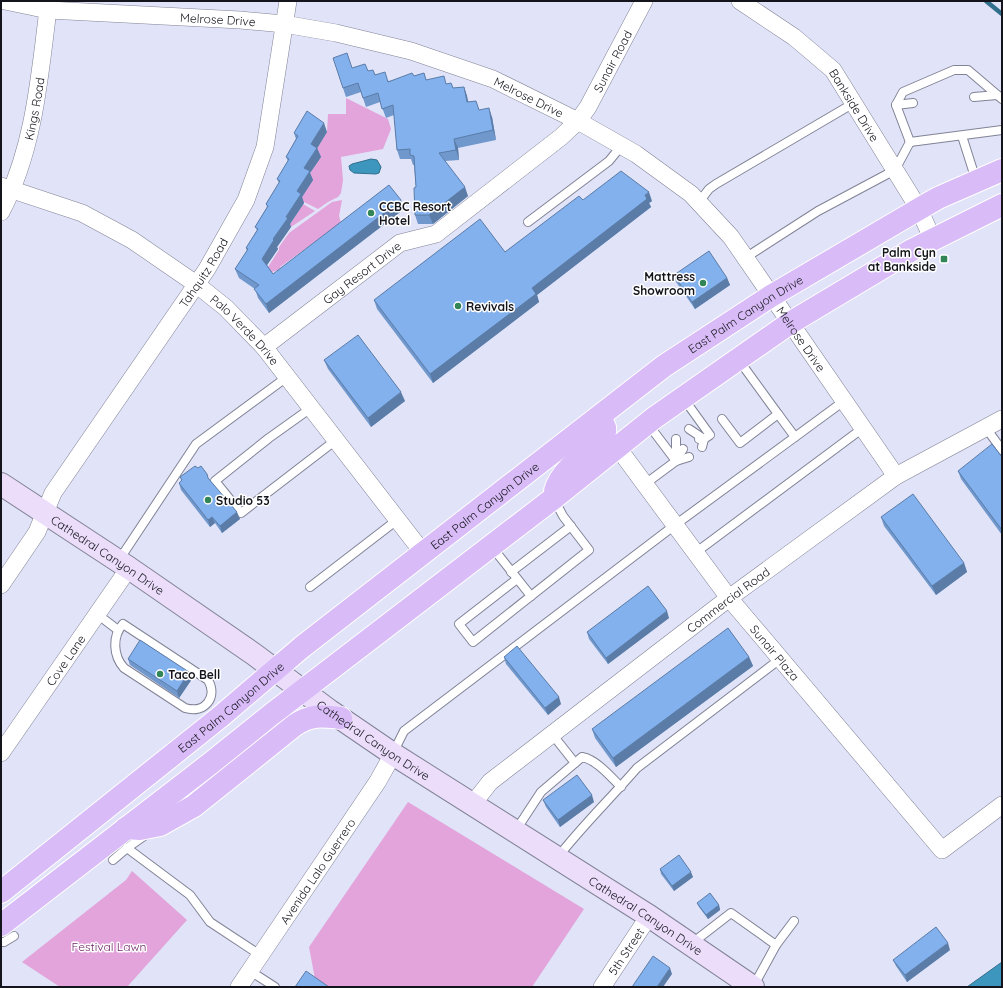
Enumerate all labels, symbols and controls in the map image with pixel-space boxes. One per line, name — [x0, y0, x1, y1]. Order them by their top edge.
street label: Melrose Drive — [180, 9, 256, 29]
street label: Sunair Road — [590, 27, 635, 95]
street label: Bankside Drive — [826, 66, 883, 144]
street label: Melrose Drive — [492, 73, 566, 120]
street label: Kings Road — [21, 76, 47, 142]
place label: CCBC Resort Hotel — [379, 199, 452, 228]
marker: CCBC Resort Hotel — [366, 208, 376, 218]
street label: Tahquitz Road — [175, 235, 231, 310]
street label: Gay Resort Drive — [320, 238, 404, 307]
place label: Palm Cyn at Bankside — [868, 245, 936, 274]
marker: Palm Cyn at Bankside — [939, 254, 949, 264]
place label: Mattress Showroom — [633, 269, 695, 298]
street label: East Palm Canyon Drive — [685, 271, 806, 356]
marker: Mattress Showroom — [698, 278, 708, 288]
street label: Palo Verde Drive — [208, 291, 283, 368]
place label: Revivals — [466, 299, 514, 314]
marker: Revivals — [453, 301, 463, 311]
street label: Melrose Drive — [774, 303, 829, 374]
street label: East Palm Canyon Drive — [427, 458, 542, 552]
place label: Studio 53 — [216, 493, 270, 508]
marker: Studio 53 — [203, 495, 213, 505]
street label: Cathedral Canyon Drive — [48, 511, 168, 598]
street label: Commercial Road — [683, 564, 772, 636]
street label: Sunair Plaza — [747, 622, 803, 684]
street label: Cove Lane — [42, 631, 88, 689]
street label: East Palm Canyon Drive — [175, 658, 287, 755]
place label: Taco Bell — [168, 667, 220, 682]
marker: Taco Bell — [155, 669, 165, 679]
street label: Cathedral Canyon Drive — [314, 696, 433, 783]
street label: Avenida Lalo Guerrero — [276, 815, 358, 927]
street label: Cathedral Canyon Drive — [586, 872, 706, 958]
street label: 5th Street — [605, 925, 647, 978]
park label: Festival Lawn — [72, 939, 146, 954]

